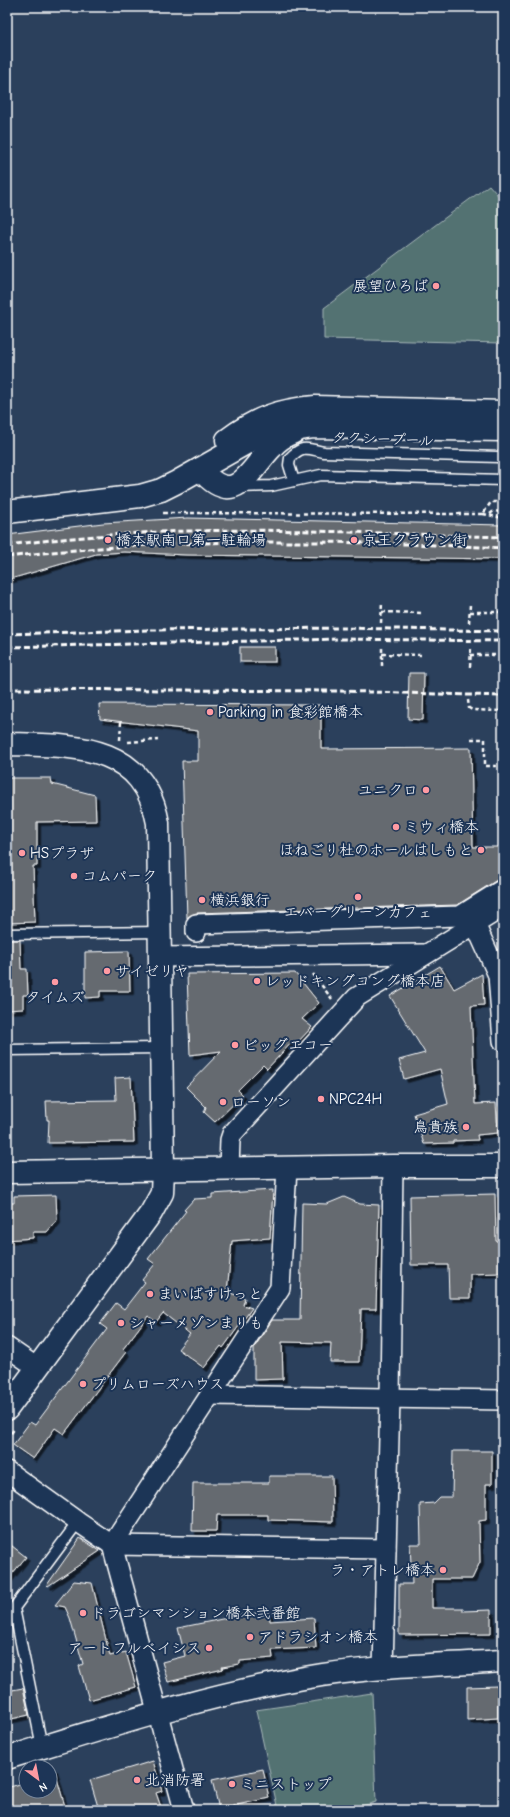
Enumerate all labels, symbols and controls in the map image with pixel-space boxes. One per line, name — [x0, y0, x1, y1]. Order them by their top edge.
place label: 展望ひろば — [353, 277, 428, 295]
marker: 展望ひろば — [431, 281, 441, 291]
street label: タクシープール — [332, 428, 434, 450]
place label: 橋本駅南口第一駐輪場 — [116, 531, 266, 549]
place label: 京王クラウン街 — [362, 531, 467, 549]
marker: 橋本駅南口第一駐輪場 — [103, 535, 113, 545]
marker: 京王クラウン街 — [349, 535, 359, 545]
place label: Parking in 食彩館橋本 — [218, 703, 363, 721]
marker: Parking in 食彩館橋本 — [205, 707, 215, 717]
place label: ユニクロ — [358, 781, 418, 799]
marker: ユニクロ — [421, 785, 431, 795]
place label: ミウィ橋本 — [404, 818, 479, 836]
marker: ミウィ橋本 — [391, 822, 401, 832]
place label: ほねごり杜のホールはしもと — [279, 841, 473, 859]
place label: HSプラザ — [30, 844, 94, 862]
marker: ほねごり杜のホールはしもと — [476, 845, 486, 855]
marker: HSプラザ — [17, 848, 27, 858]
place label: コムパーク — [82, 867, 157, 885]
marker: コムパーク — [69, 871, 79, 881]
place label: 横浜銀行 — [210, 891, 270, 909]
marker: エバーグリーンカフェ — [353, 892, 363, 902]
marker: 横浜銀行 — [197, 895, 207, 905]
place label: エバーグリーンカフェ — [284, 903, 432, 921]
place label: サイゼリヤ — [115, 962, 189, 980]
marker: サイゼリヤ — [102, 966, 112, 976]
place label: レッドキングコング橋本店 — [265, 972, 445, 990]
marker: レッドキングコング橋本店 — [252, 976, 262, 986]
marker: タイムズ — [50, 977, 60, 987]
place label: タイムズ — [26, 988, 84, 1006]
place label: ビッグエコー — [243, 1036, 333, 1054]
marker: ビッグエコー — [230, 1040, 240, 1050]
place label: NPC24H — [329, 1090, 382, 1108]
place label: ローソン — [231, 1093, 291, 1111]
marker: NPC24H — [316, 1094, 326, 1104]
marker: ローソン — [218, 1097, 228, 1107]
place label: 鳥貴族 — [413, 1118, 458, 1136]
marker: 鳥貴族 — [461, 1122, 471, 1132]
place label: まいばすけっと — [158, 1285, 263, 1303]
marker: まいばすけっと — [145, 1289, 155, 1299]
place label: シャーメゾンまりも — [129, 1314, 264, 1332]
marker: シャーメゾンまりも — [116, 1318, 126, 1328]
place label: プリムローズハウス — [91, 1375, 224, 1393]
marker: プリムローズハウス — [78, 1379, 88, 1389]
place label: ラ・アトレ橋本 — [330, 1561, 435, 1579]
marker: ラ・アトレ橋本 — [438, 1565, 448, 1575]
place label: ドラゴンマンション橋本弐番館 — [91, 1604, 300, 1622]
marker: ドラゴンマンション橋本弐番館 — [78, 1608, 88, 1618]
place label: アドラシオン橋本 — [258, 1628, 378, 1646]
marker: アドラシオン橋本 — [245, 1632, 255, 1642]
place label: アートフルベイシス — [68, 1639, 201, 1657]
marker: アートフルベイシス — [204, 1643, 214, 1653]
north arrow — [18, 1759, 58, 1799]
place label: 北消防署 — [145, 1771, 205, 1789]
marker: 北消防署 — [132, 1775, 142, 1785]
place label: ミニストップ — [240, 1775, 332, 1793]
marker: ミニストップ — [227, 1779, 237, 1789]
text: N — [37, 1780, 50, 1794]

